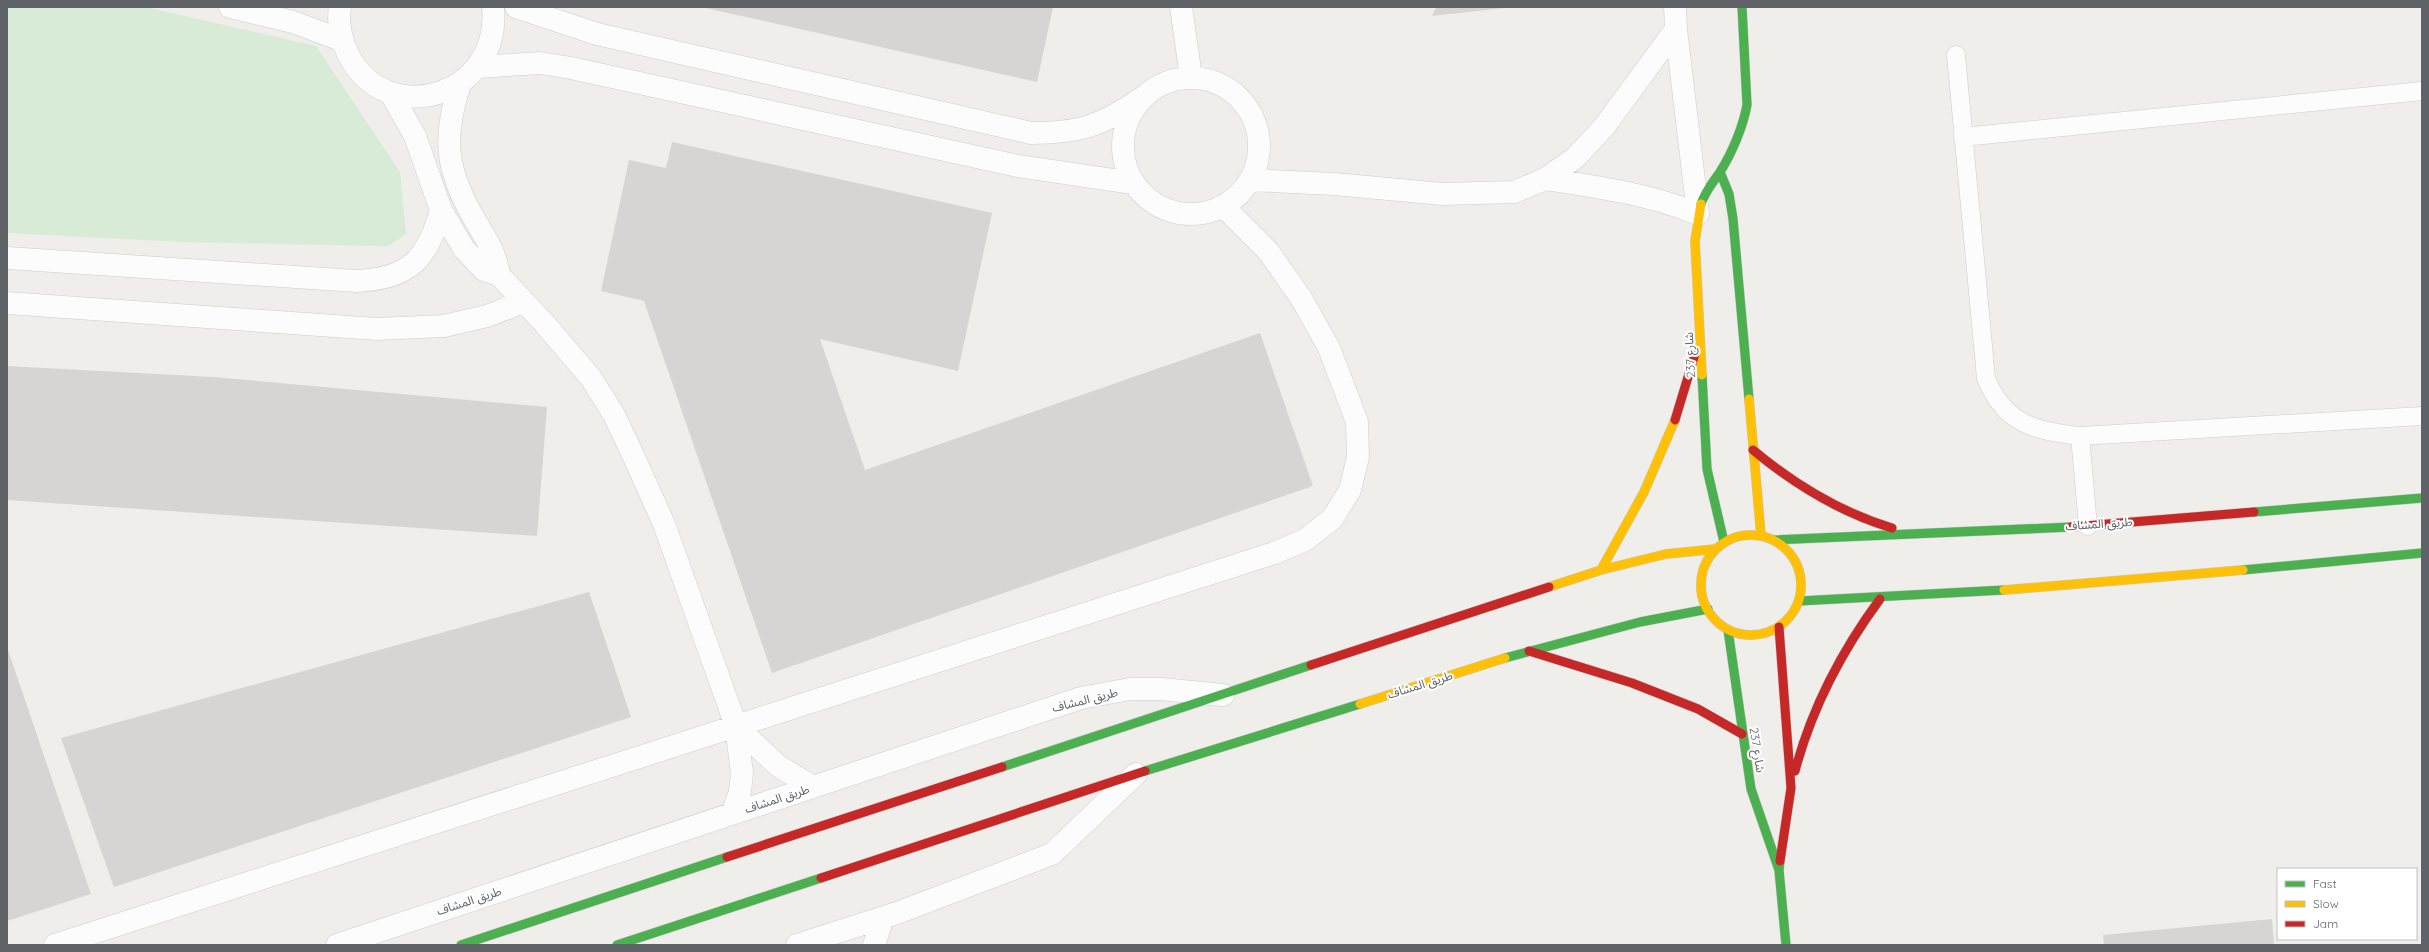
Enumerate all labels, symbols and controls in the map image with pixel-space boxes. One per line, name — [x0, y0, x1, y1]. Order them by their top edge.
street label: شارع 237 — [1681, 332, 1700, 378]
street label: طريق المشاف — [2065, 514, 2133, 534]
street label: طريق المشاف — [1385, 667, 1455, 703]
street label: طريق المشاف — [1050, 684, 1120, 716]
street label: شارع 237 — [1745, 726, 1768, 774]
street label: طريق المشاف — [742, 781, 812, 817]
legend — [2277, 868, 2417, 940]
text: Fast — [2313, 876, 2337, 891]
street label: طريق المشاف — [434, 883, 504, 919]
text: Slow — [2313, 896, 2339, 911]
text: Jam — [2313, 916, 2338, 931]

